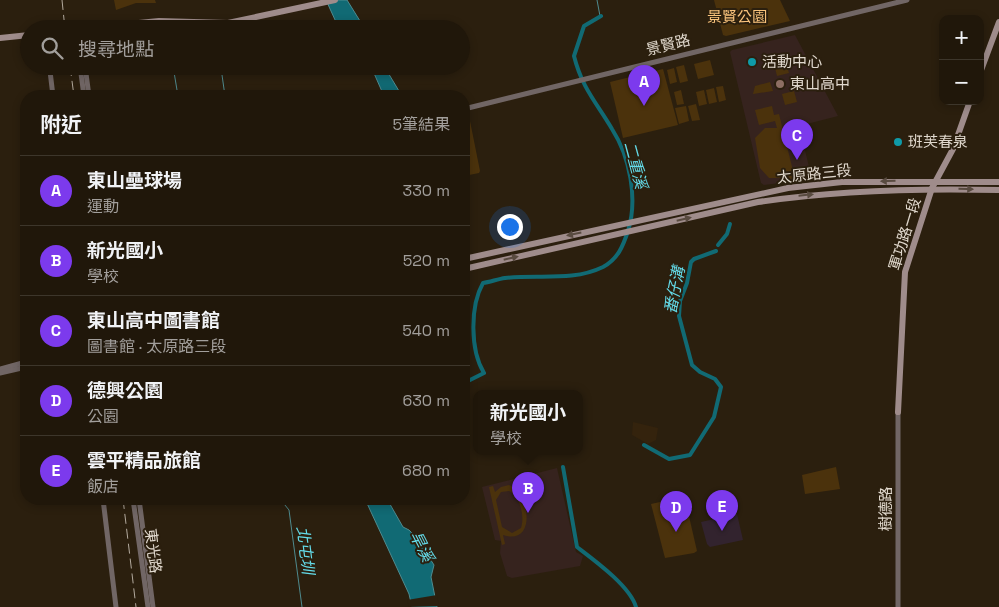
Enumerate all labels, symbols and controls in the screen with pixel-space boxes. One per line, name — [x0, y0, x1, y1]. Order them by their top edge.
park label: 景賢公園 — [707, 7, 767, 26]
map controls — [939, 15, 984, 105]
button: + — [939, 15, 984, 60]
search box — [20, 20, 470, 75]
street label: 景賢路 — [644, 30, 692, 59]
icon: search — [38, 34, 66, 62]
text: 搜尋地點 — [78, 37, 154, 62]
place label: 活動中心 — [762, 52, 822, 71]
marker: 活動中心 — [746, 56, 758, 68]
button: − — [939, 60, 984, 105]
pin: A — [628, 65, 660, 106]
place label: 東山高中 — [790, 74, 850, 93]
marker: 東山高中 — [774, 78, 786, 90]
text: 附近 — [40, 111, 82, 138]
text: 5筆結果 — [392, 114, 450, 135]
pin: C — [781, 119, 813, 160]
place label: 班芙春泉 — [908, 132, 968, 151]
marker: 班芙春泉 — [892, 136, 904, 148]
water label: 二重溪 — [619, 139, 652, 193]
street label: 太原路三段 — [776, 160, 852, 187]
text: 東山壘球場 — [87, 168, 182, 193]
one-way arrow — [880, 178, 896, 186]
text: A — [51, 180, 61, 201]
text: 330 m — [403, 180, 450, 201]
one-way arrow — [958, 185, 974, 193]
one-way arrow — [799, 191, 815, 199]
street label: 軍功路一段 — [884, 195, 925, 273]
text: 運動 — [87, 196, 119, 217]
your location — [497, 214, 523, 240]
one-way arrow — [676, 215, 691, 223]
one-way arrow — [567, 230, 582, 238]
text: 新光國小 — [87, 238, 163, 263]
text: B — [51, 250, 61, 271]
text: 520 m — [403, 250, 450, 271]
one-way arrow — [504, 254, 519, 262]
water label: 番仔溝 — [660, 263, 690, 316]
text: 學校 — [87, 266, 119, 287]
text: 東山高中圖書館 — [87, 308, 220, 333]
text: C — [51, 320, 61, 341]
text: 540 m — [402, 320, 450, 341]
text: 圖書館 · 太原路三段 — [87, 336, 226, 357]
text: 德興公園 — [87, 378, 163, 403]
text: D — [51, 390, 61, 411]
text: 630 m — [402, 390, 450, 411]
popup — [473, 390, 583, 455]
text: 新光國小 — [490, 400, 566, 425]
text: 公園 — [87, 406, 119, 427]
text: 學校 — [490, 428, 522, 449]
text: 雲平精品旅館 — [87, 448, 201, 473]
text: E — [52, 460, 60, 481]
text: 680 m — [402, 460, 450, 481]
pin: B — [512, 472, 544, 513]
text: 飯店 — [87, 476, 119, 497]
street label: 樹德路 — [876, 486, 895, 532]
pin: E — [706, 490, 738, 531]
pin: D — [660, 491, 692, 532]
water label: 北屯圳 — [292, 525, 319, 577]
street label: 東光路 — [141, 527, 166, 574]
water label: 旱溪 — [405, 527, 439, 567]

